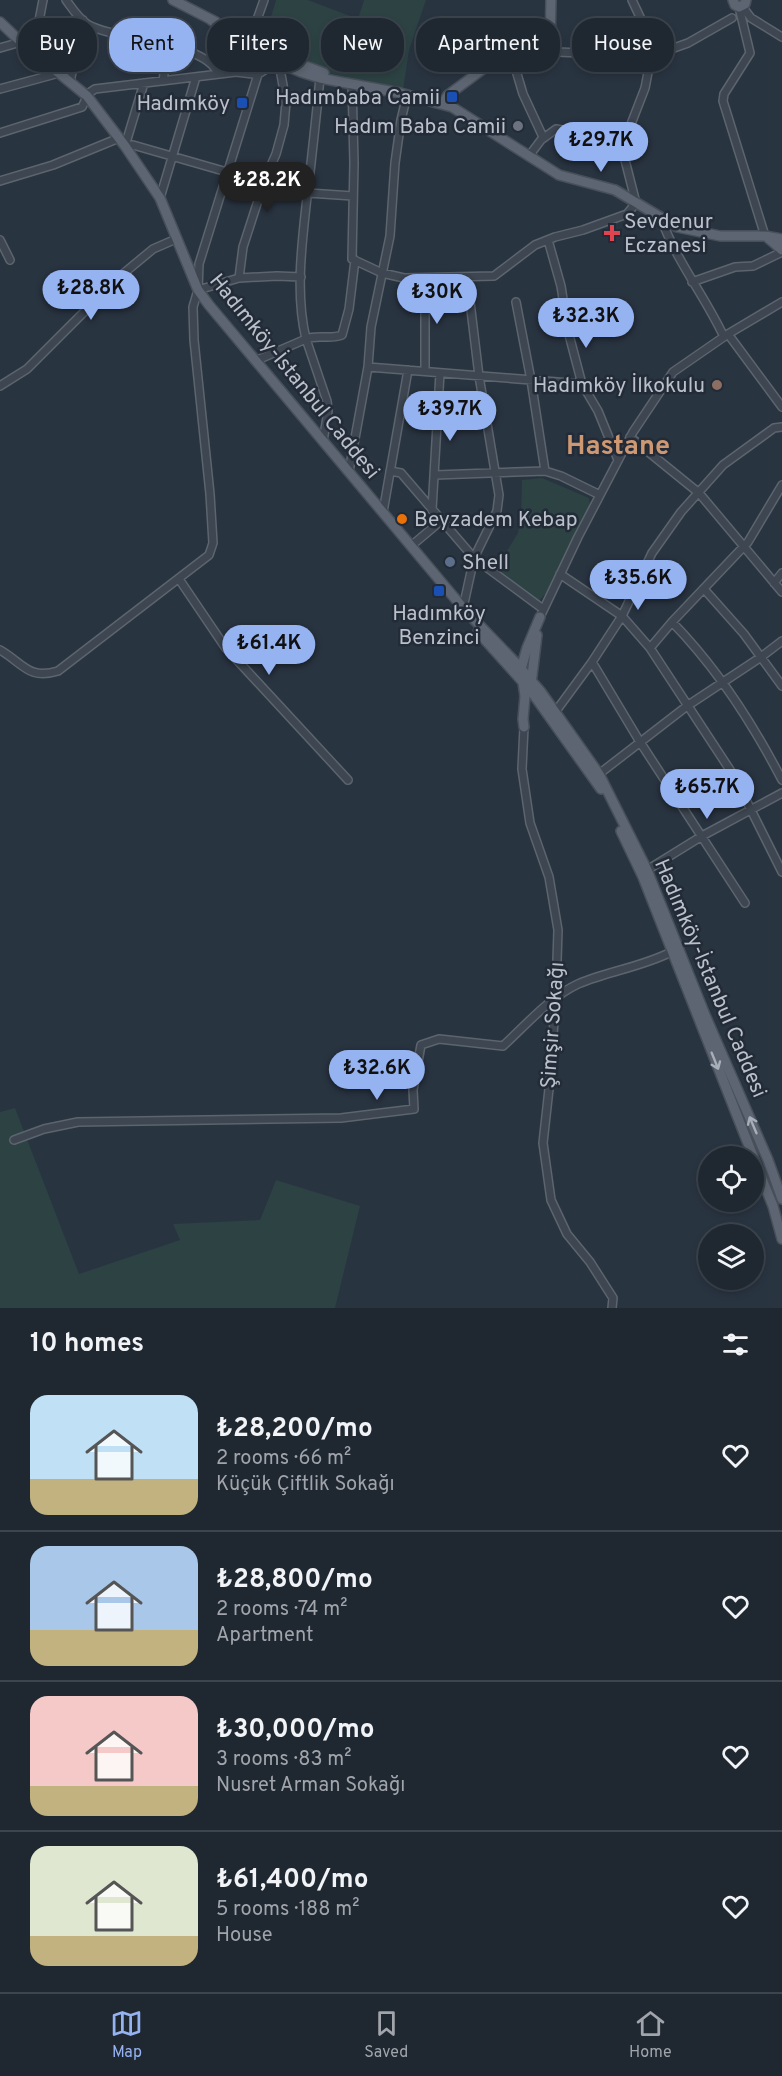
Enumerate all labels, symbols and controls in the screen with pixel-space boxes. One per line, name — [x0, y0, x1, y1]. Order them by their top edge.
chip: Buy — [18, 18, 97, 72]
chip: Rent — [109, 18, 195, 72]
chip: Filters — [207, 18, 309, 72]
chip: New — [321, 18, 404, 72]
chip: Apartment — [416, 18, 560, 72]
chip: House — [572, 18, 674, 72]
place label: Hadımbaba Camii — [275, 85, 440, 112]
marker: Hadımbaba Camii — [445, 90, 459, 104]
place label: Hadımköy — [136, 91, 230, 118]
marker: Hadımköy — [235, 96, 249, 110]
place label: Hadım Baba Camii — [334, 114, 506, 141]
marker: Hadım Baba Camii — [511, 119, 525, 133]
pin: ₺29.7K — [552, 122, 650, 173]
text: ₺29.7K — [568, 128, 634, 154]
pin: ₺28.2K — [218, 162, 316, 213]
text: ₺28.2K — [233, 168, 301, 194]
place label: Sevdenur Eczanesi — [624, 209, 713, 260]
marker: Sevdenur Eczanesi — [605, 226, 619, 240]
street label: Hadımköy-İstanbul Caddesi — [203, 269, 385, 485]
pin: ₺28.8K — [42, 270, 140, 321]
pin: ₺30K — [401, 274, 473, 325]
text: ₺28.8K — [56, 276, 126, 302]
text: ₺30K — [411, 280, 463, 306]
pin: ₺32.3K — [537, 298, 635, 349]
text: ₺32.3K — [552, 304, 620, 330]
place label: Hadımköy İlkokulu — [533, 373, 705, 400]
marker: Hadımköy İlkokulu — [710, 378, 724, 392]
pin: ₺39.7K — [401, 391, 499, 442]
text: ₺39.7K — [417, 397, 483, 423]
district label: Hastane — [566, 430, 670, 464]
place label: Beyzadem Kebap — [414, 507, 578, 534]
marker: Beyzadem Kebap — [395, 512, 409, 526]
place label: Shell — [462, 550, 509, 577]
marker: Shell — [443, 555, 457, 569]
pin: ₺35.6K — [589, 560, 687, 611]
text: ₺35.6K — [604, 566, 672, 592]
marker: Hadımköy Benzinci — [432, 584, 446, 598]
place label: Hadımköy Benzinci — [392, 601, 486, 652]
pin: ₺61.4K — [220, 625, 318, 676]
text: ₺61.4K — [236, 631, 302, 657]
pin: ₺65.7K — [658, 769, 756, 820]
text: ₺65.7K — [674, 775, 740, 801]
street label: Hadımköy-İstanbul Caddesi — [647, 855, 772, 1102]
street label: Şimşir Sokağı — [536, 961, 571, 1089]
pin: ₺32.6K — [328, 1050, 426, 1101]
one-way arrow — [710, 1052, 721, 1070]
text: ₺32.6K — [343, 1056, 411, 1082]
one-way arrow — [746, 1117, 758, 1135]
map controls — [698, 1146, 764, 1290]
button: locate — [698, 1146, 764, 1212]
button: layers — [698, 1224, 764, 1290]
text: 10 homes — [30, 1328, 144, 1361]
icon: filters — [719, 1328, 752, 1361]
text: ₺28,200/mo — [216, 1413, 373, 1446]
icon: home — [78, 1419, 150, 1491]
icon: heart — [719, 1439, 752, 1472]
text: 2 rooms · 66 m² — [216, 1446, 351, 1472]
text: Küçük Çiftlik Sokağı — [216, 1472, 395, 1498]
text: ₺28,800/mo — [216, 1564, 373, 1597]
icon: home — [78, 1570, 150, 1642]
icon: heart — [719, 1590, 752, 1623]
text: 2 rooms · 74 m² — [216, 1597, 347, 1623]
text: Apartment — [216, 1623, 314, 1649]
text: ₺30,000/mo — [216, 1714, 375, 1747]
icon: home — [78, 1720, 150, 1792]
icon: heart — [719, 1740, 752, 1773]
text: 3 rooms · 83 m² — [216, 1747, 351, 1773]
text: Nusret Arman Sokağı — [216, 1773, 405, 1799]
text: ₺61,400/mo — [216, 1864, 368, 1897]
icon: home — [78, 1870, 150, 1942]
icon: heart — [719, 1890, 752, 1923]
text: 5 rooms · 188 m² — [216, 1897, 359, 1923]
text: House — [216, 1923, 272, 1949]
tab: Map — [110, 2007, 143, 2063]
tab: Saved — [364, 2007, 408, 2063]
tab: Home — [629, 2007, 672, 2063]

